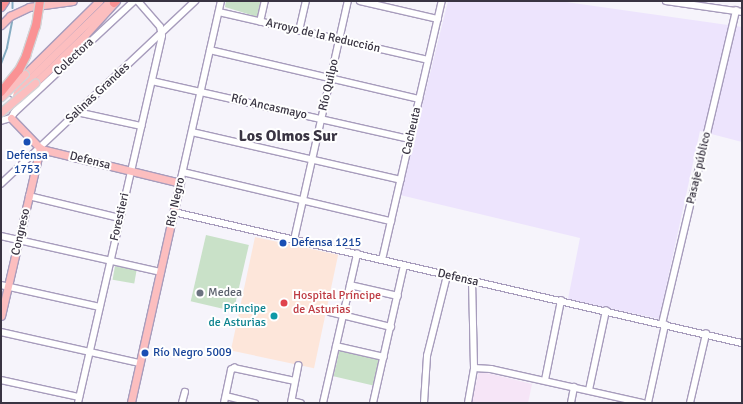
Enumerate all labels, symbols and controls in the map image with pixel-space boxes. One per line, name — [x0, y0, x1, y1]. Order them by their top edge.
street label: Arroyo de la Reducción — [264, 16, 382, 56]
street label: Colectora — [51, 35, 97, 79]
street label: Río Quilpo — [316, 58, 342, 112]
street label: Salinas Grandes — [63, 60, 133, 126]
street label: Río Ancasmayo — [230, 91, 308, 123]
street label: Cacheuta — [400, 106, 424, 156]
district label: Los Olmos Sur — [239, 126, 337, 146]
street label: Pasaje público — [684, 130, 714, 206]
marker: Defensa 1753 — [22, 137, 32, 147]
place label: Defensa 1753 — [6, 149, 48, 177]
street label: Defensa — [68, 149, 112, 173]
street label: Río Negro — [164, 176, 188, 228]
street label: Forestieri — [107, 191, 133, 243]
street label: Congreso — [9, 207, 33, 257]
place label: Defensa 1215 — [291, 236, 361, 250]
marker: Defensa 1215 — [278, 238, 288, 248]
street label: Defensa — [436, 266, 480, 290]
place label: Medea — [208, 286, 242, 300]
marker: Medea — [195, 288, 205, 298]
place label: Hospital Príncipe de Asturias — [293, 289, 381, 317]
marker: Hospital Príncipe de Asturias — [278, 297, 290, 309]
place label: Principe de Asturias — [208, 302, 266, 330]
marker: Principe de Asturias — [269, 311, 279, 321]
place label: Río Negro 5009 — [153, 346, 232, 360]
marker: Río Negro 5009 — [140, 348, 150, 358]

